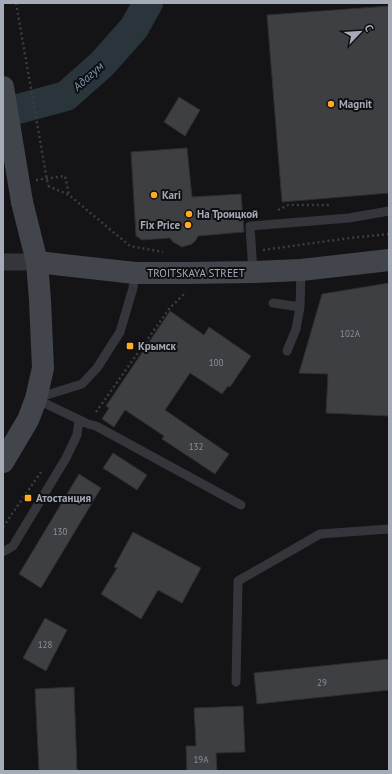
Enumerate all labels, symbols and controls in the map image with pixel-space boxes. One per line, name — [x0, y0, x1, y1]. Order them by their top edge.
north arrow — [340, 12, 380, 52]
text: С — [361, 22, 377, 34]
water label: Адагум — [69, 58, 107, 94]
place label: Magnit — [339, 97, 372, 111]
marker: Magnit — [326, 99, 336, 109]
place label: Kari — [162, 188, 181, 202]
marker: Kari — [149, 190, 159, 200]
place label: На Троицкой — [197, 207, 258, 221]
marker: На Троицкой — [184, 209, 194, 219]
place label: Fix Price — [140, 218, 180, 232]
marker: Fix Price — [183, 220, 193, 230]
street label: TROITSKAYA STREET — [147, 266, 245, 280]
house number: 102А — [340, 328, 361, 339]
place label: Крымск — [138, 339, 177, 353]
marker: Крымск — [125, 341, 135, 351]
house number: 100 — [209, 357, 223, 368]
house number: 132 — [189, 441, 203, 452]
place label: Атостанция — [36, 491, 91, 505]
marker: Атостанция — [23, 493, 33, 503]
house number: 130 — [53, 526, 67, 537]
house number: 128 — [38, 639, 52, 650]
house number: 29 — [317, 677, 327, 688]
house number: 19А — [193, 754, 209, 765]

